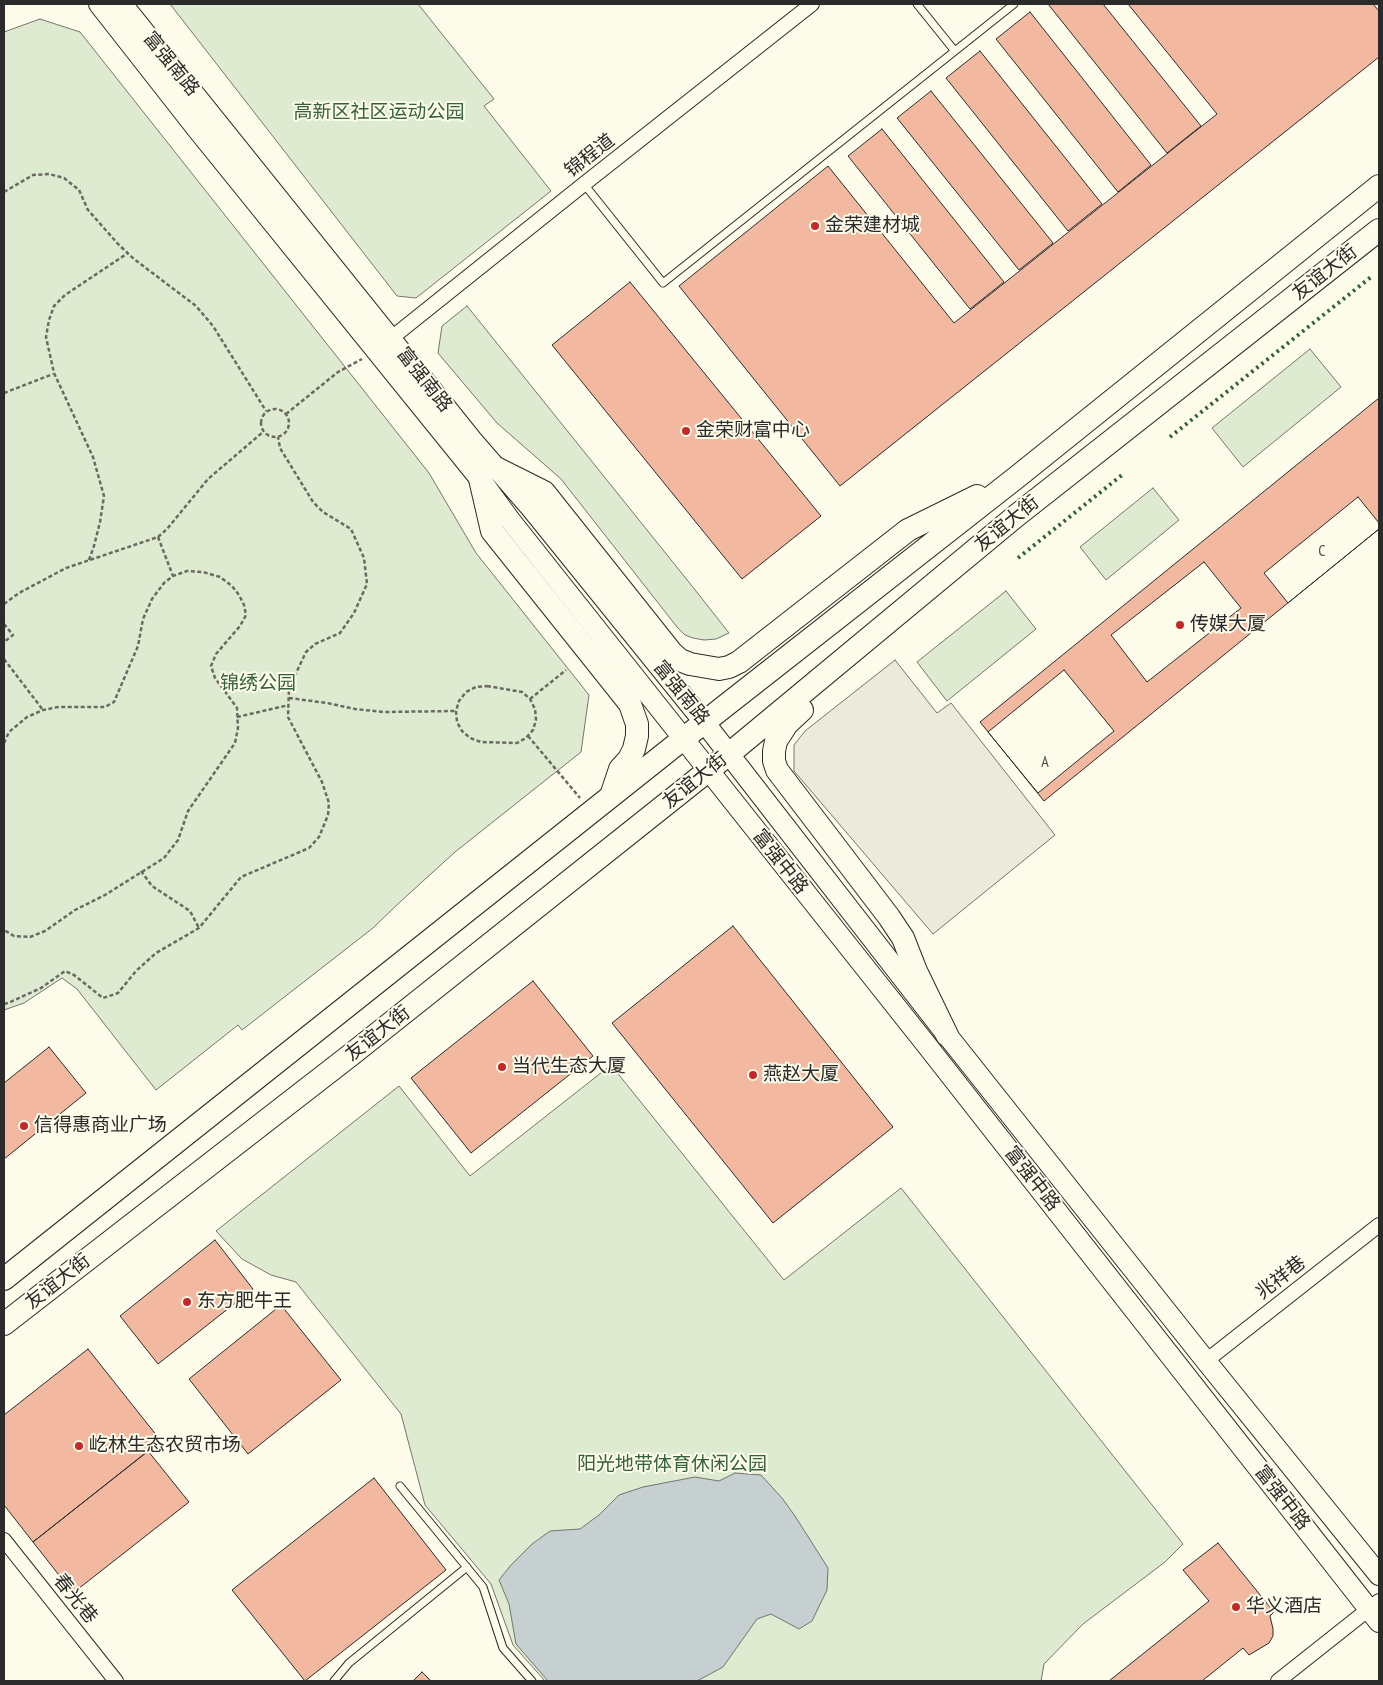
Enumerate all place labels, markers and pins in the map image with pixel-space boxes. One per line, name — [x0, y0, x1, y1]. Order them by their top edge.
place label: 金荣建材城 — [825, 215, 920, 237]
marker: 金荣建材城 — [809, 220, 821, 232]
place label: 金荣财富中心 — [696, 420, 810, 442]
marker: 金荣财富中心 — [680, 425, 692, 437]
place label: 传媒大厦 — [1190, 614, 1266, 636]
marker: 传媒大厦 — [1174, 619, 1186, 631]
place label: 当代生态大厦 — [512, 1056, 626, 1078]
marker: 当代生态大厦 — [496, 1061, 508, 1073]
place label: 燕赵大厦 — [763, 1064, 839, 1086]
marker: 燕赵大厦 — [747, 1069, 759, 1081]
place label: 信得惠商业广场 — [34, 1115, 167, 1137]
marker: 信得惠商业广场 — [18, 1120, 30, 1132]
place label: 东方肥牛王 — [197, 1291, 292, 1313]
marker: 东方肥牛王 — [181, 1296, 193, 1308]
place label: 屹林生态农贸市场 — [89, 1435, 241, 1457]
marker: 屹林生态农贸市场 — [73, 1440, 85, 1452]
place label: 华义酒店 — [1246, 1596, 1322, 1618]
marker: 华义酒店 — [1230, 1601, 1242, 1613]

